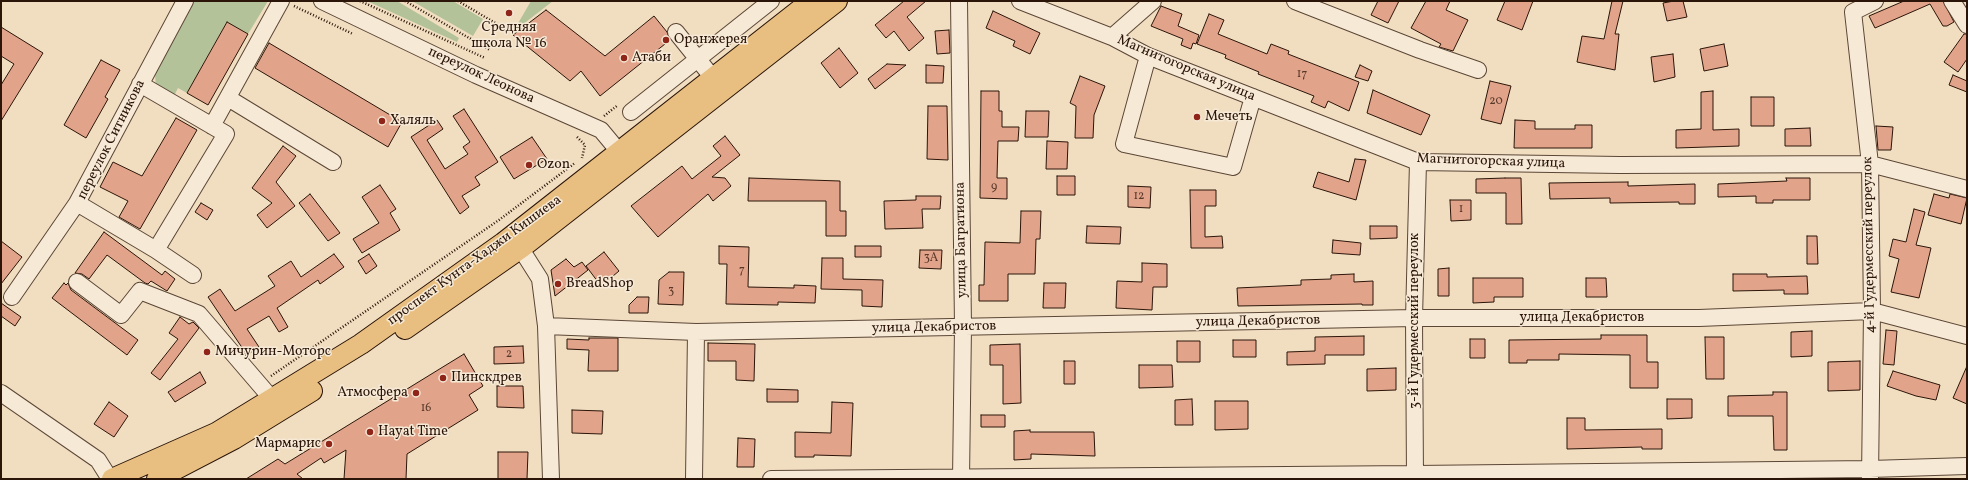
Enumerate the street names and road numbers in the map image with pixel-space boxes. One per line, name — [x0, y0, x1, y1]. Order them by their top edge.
street label: Магнитогорская улица — [1114, 32, 1258, 106]
street label: переулок Леонова — [425, 44, 537, 108]
street label: переулок Ситникова — [74, 77, 150, 203]
street label: Магнитогорская улица — [1416, 151, 1566, 173]
street label: 4-й Гудермесский переулок — [1860, 156, 1880, 334]
street label: улица Багратиона — [953, 182, 971, 298]
street label: проспект Кунта-Хаджи Кишиева — [385, 192, 565, 330]
street label: 3-й Гудермесский переулок — [1407, 233, 1423, 409]
street label: улица Декабристов — [1520, 310, 1644, 326]
street label: улица Декабристов — [1195, 313, 1321, 331]
street label: улица Декабристов — [871, 319, 997, 337]

